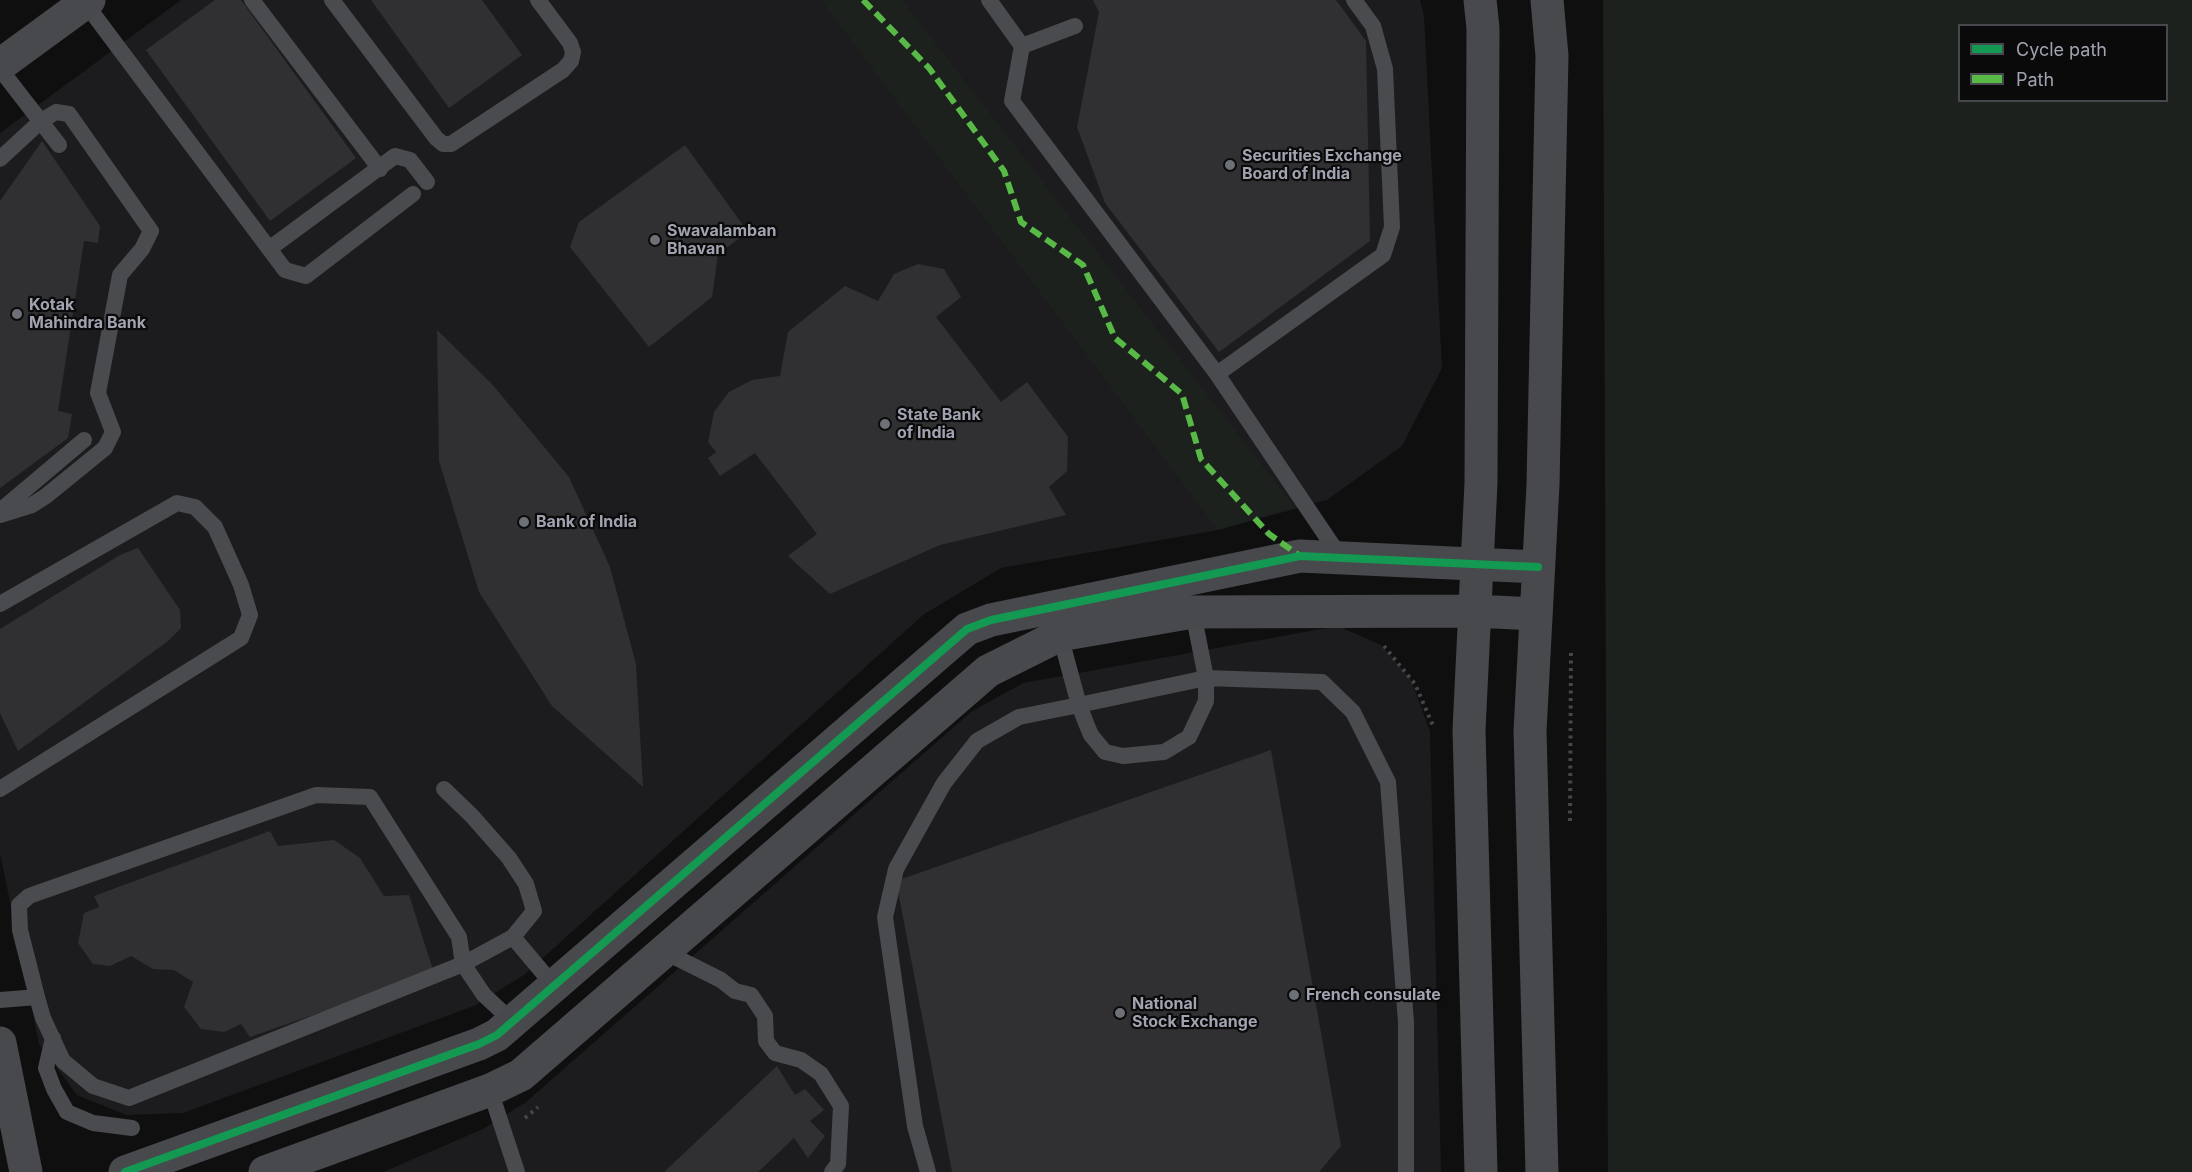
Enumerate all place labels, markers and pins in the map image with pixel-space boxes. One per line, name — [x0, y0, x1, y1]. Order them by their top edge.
place label: Securities Exchange Board of India — [1242, 146, 1402, 184]
marker: Securities Exchange Board of India — [1223, 158, 1237, 172]
place label: Swavalamban Bhavan — [667, 221, 777, 259]
marker: Swavalamban Bhavan — [648, 233, 662, 247]
place label: Kotak Mahindra Bank — [29, 295, 146, 333]
marker: Kotak Mahindra Bank — [10, 307, 24, 321]
place label: State Bank of India — [897, 405, 981, 443]
marker: State Bank of India — [878, 417, 892, 431]
place label: Bank of India — [536, 512, 637, 532]
marker: Bank of India — [517, 515, 531, 529]
place label: French consulate — [1306, 985, 1441, 1005]
marker: French consulate — [1287, 988, 1301, 1002]
place label: National Stock Exchange — [1132, 994, 1257, 1032]
marker: National Stock Exchange — [1113, 1006, 1127, 1020]

